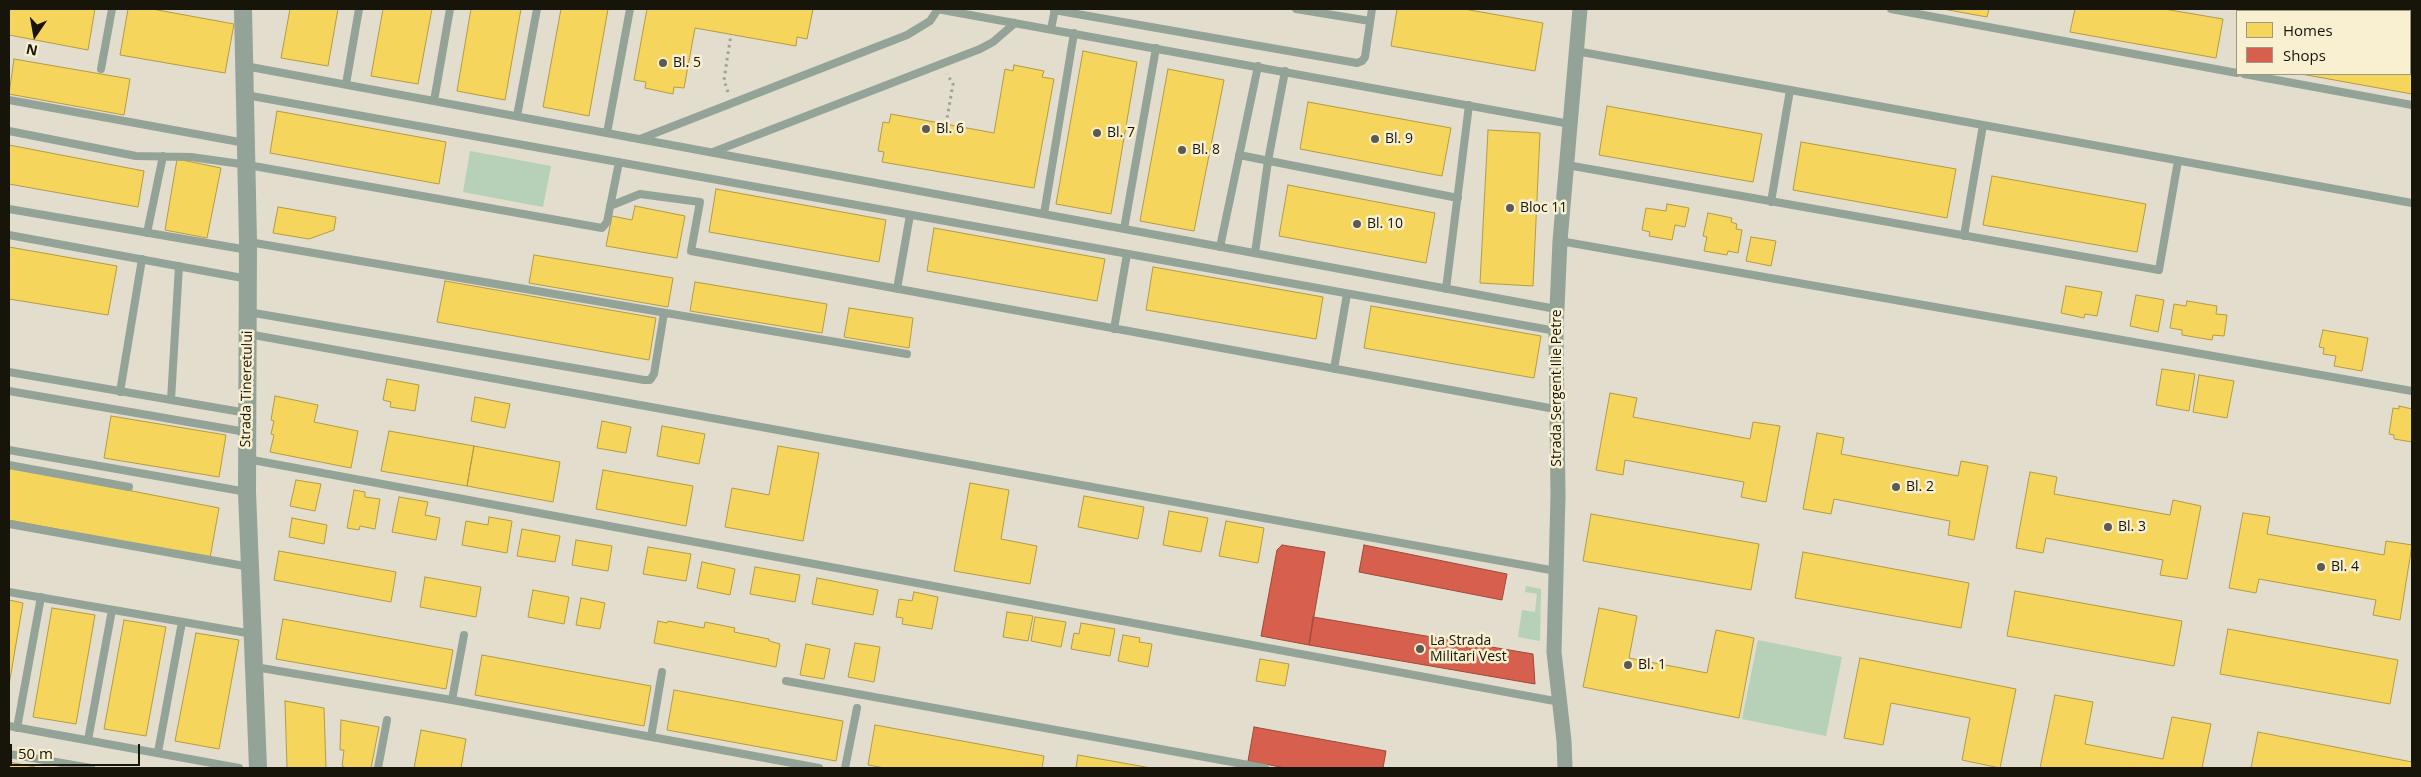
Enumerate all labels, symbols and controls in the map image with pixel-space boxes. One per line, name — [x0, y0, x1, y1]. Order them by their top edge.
north arrow — [10, 10, 60, 60]
legend — [2236, 10, 2411, 75]
text: Homes — [2283, 20, 2333, 40]
text: N — [24, 40, 39, 61]
text: Shops — [2283, 45, 2326, 65]
place label: Bl. 5 — [673, 55, 701, 71]
marker: Bl. 5 — [657, 57, 669, 69]
place label: Bl. 6 — [936, 121, 964, 137]
marker: Bl. 6 — [920, 123, 932, 135]
place label: Bl. 7 — [1107, 125, 1135, 141]
marker: Bl. 7 — [1091, 127, 1103, 139]
place label: Bl. 9 — [1385, 131, 1413, 147]
marker: Bl. 9 — [1369, 133, 1381, 145]
place label: Bl. 8 — [1192, 142, 1220, 158]
marker: Bl. 8 — [1176, 144, 1188, 156]
place label: Bloc 11 — [1520, 200, 1567, 216]
marker: Bloc 11 — [1504, 202, 1516, 214]
place label: Bl. 10 — [1367, 216, 1403, 232]
marker: Bl. 10 — [1351, 218, 1363, 230]
street label: Strada Sergent Ilie Petre — [1549, 309, 1565, 467]
street label: Strada Tineretului — [238, 331, 256, 447]
place label: Bl. 2 — [1906, 479, 1934, 495]
marker: Bl. 2 — [1890, 481, 1902, 493]
place label: Bl. 3 — [2118, 519, 2146, 535]
marker: Bl. 3 — [2102, 521, 2114, 533]
place label: Bl. 4 — [2331, 559, 2359, 575]
marker: Bl. 4 — [2315, 561, 2327, 573]
place label: La Strada Militari Vest — [1430, 633, 1507, 666]
marker: La Strada Militari Vest — [1414, 643, 1426, 655]
place label: Bl. 1 — [1638, 657, 1666, 673]
marker: Bl. 1 — [1622, 659, 1634, 671]
scale bar — [12, 734, 142, 766]
text: 50 m — [18, 743, 53, 763]

